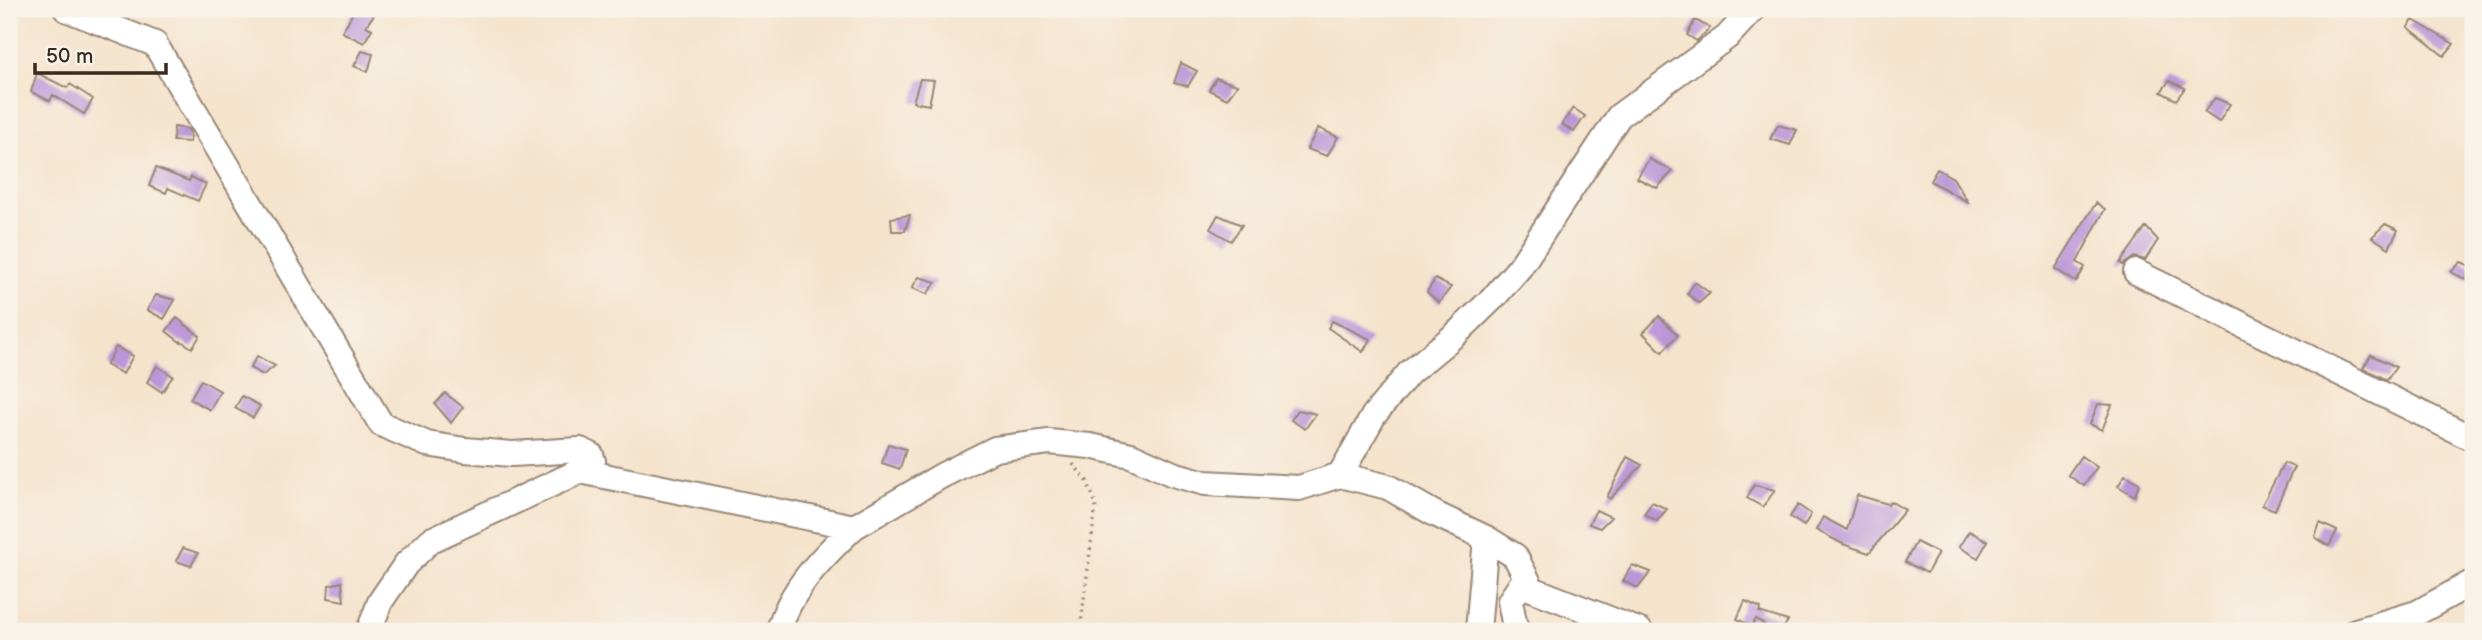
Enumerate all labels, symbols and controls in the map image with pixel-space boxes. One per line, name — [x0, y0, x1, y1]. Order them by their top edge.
scale bar — [35, 32, 166, 76]
text: 50 m — [46, 44, 93, 69]

